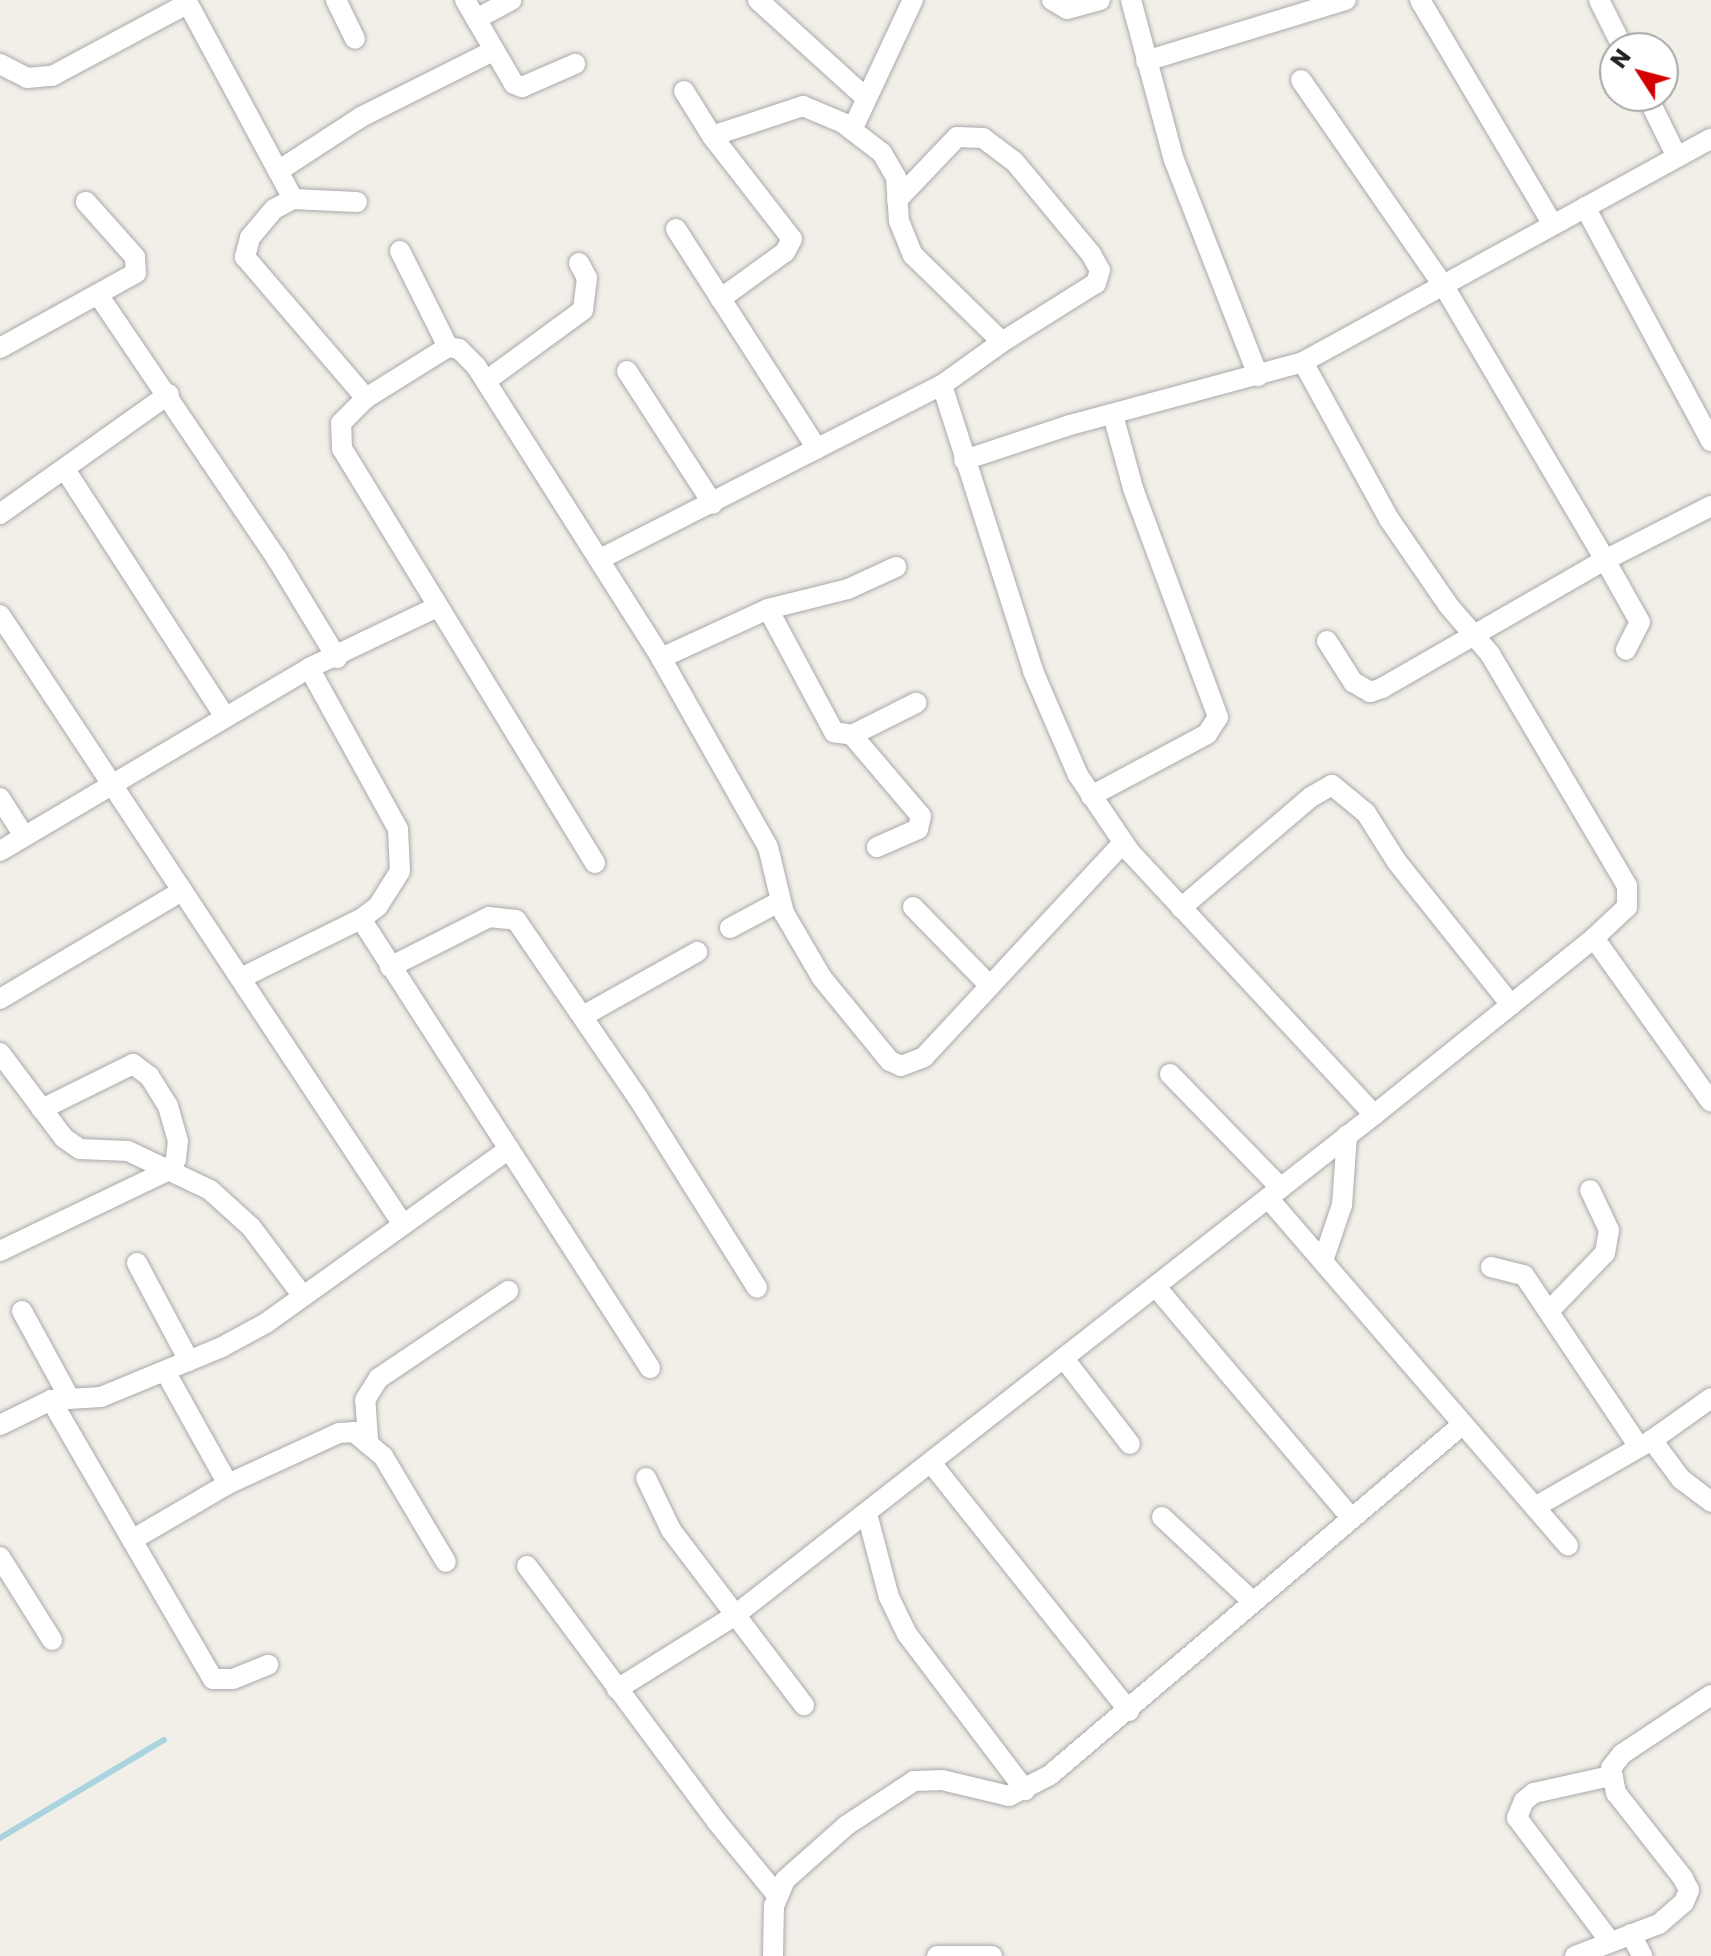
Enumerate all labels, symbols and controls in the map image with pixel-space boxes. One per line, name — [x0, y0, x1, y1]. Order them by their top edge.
north arrow — [1599, 32, 1679, 112]
text: N — [1603, 43, 1638, 75]

